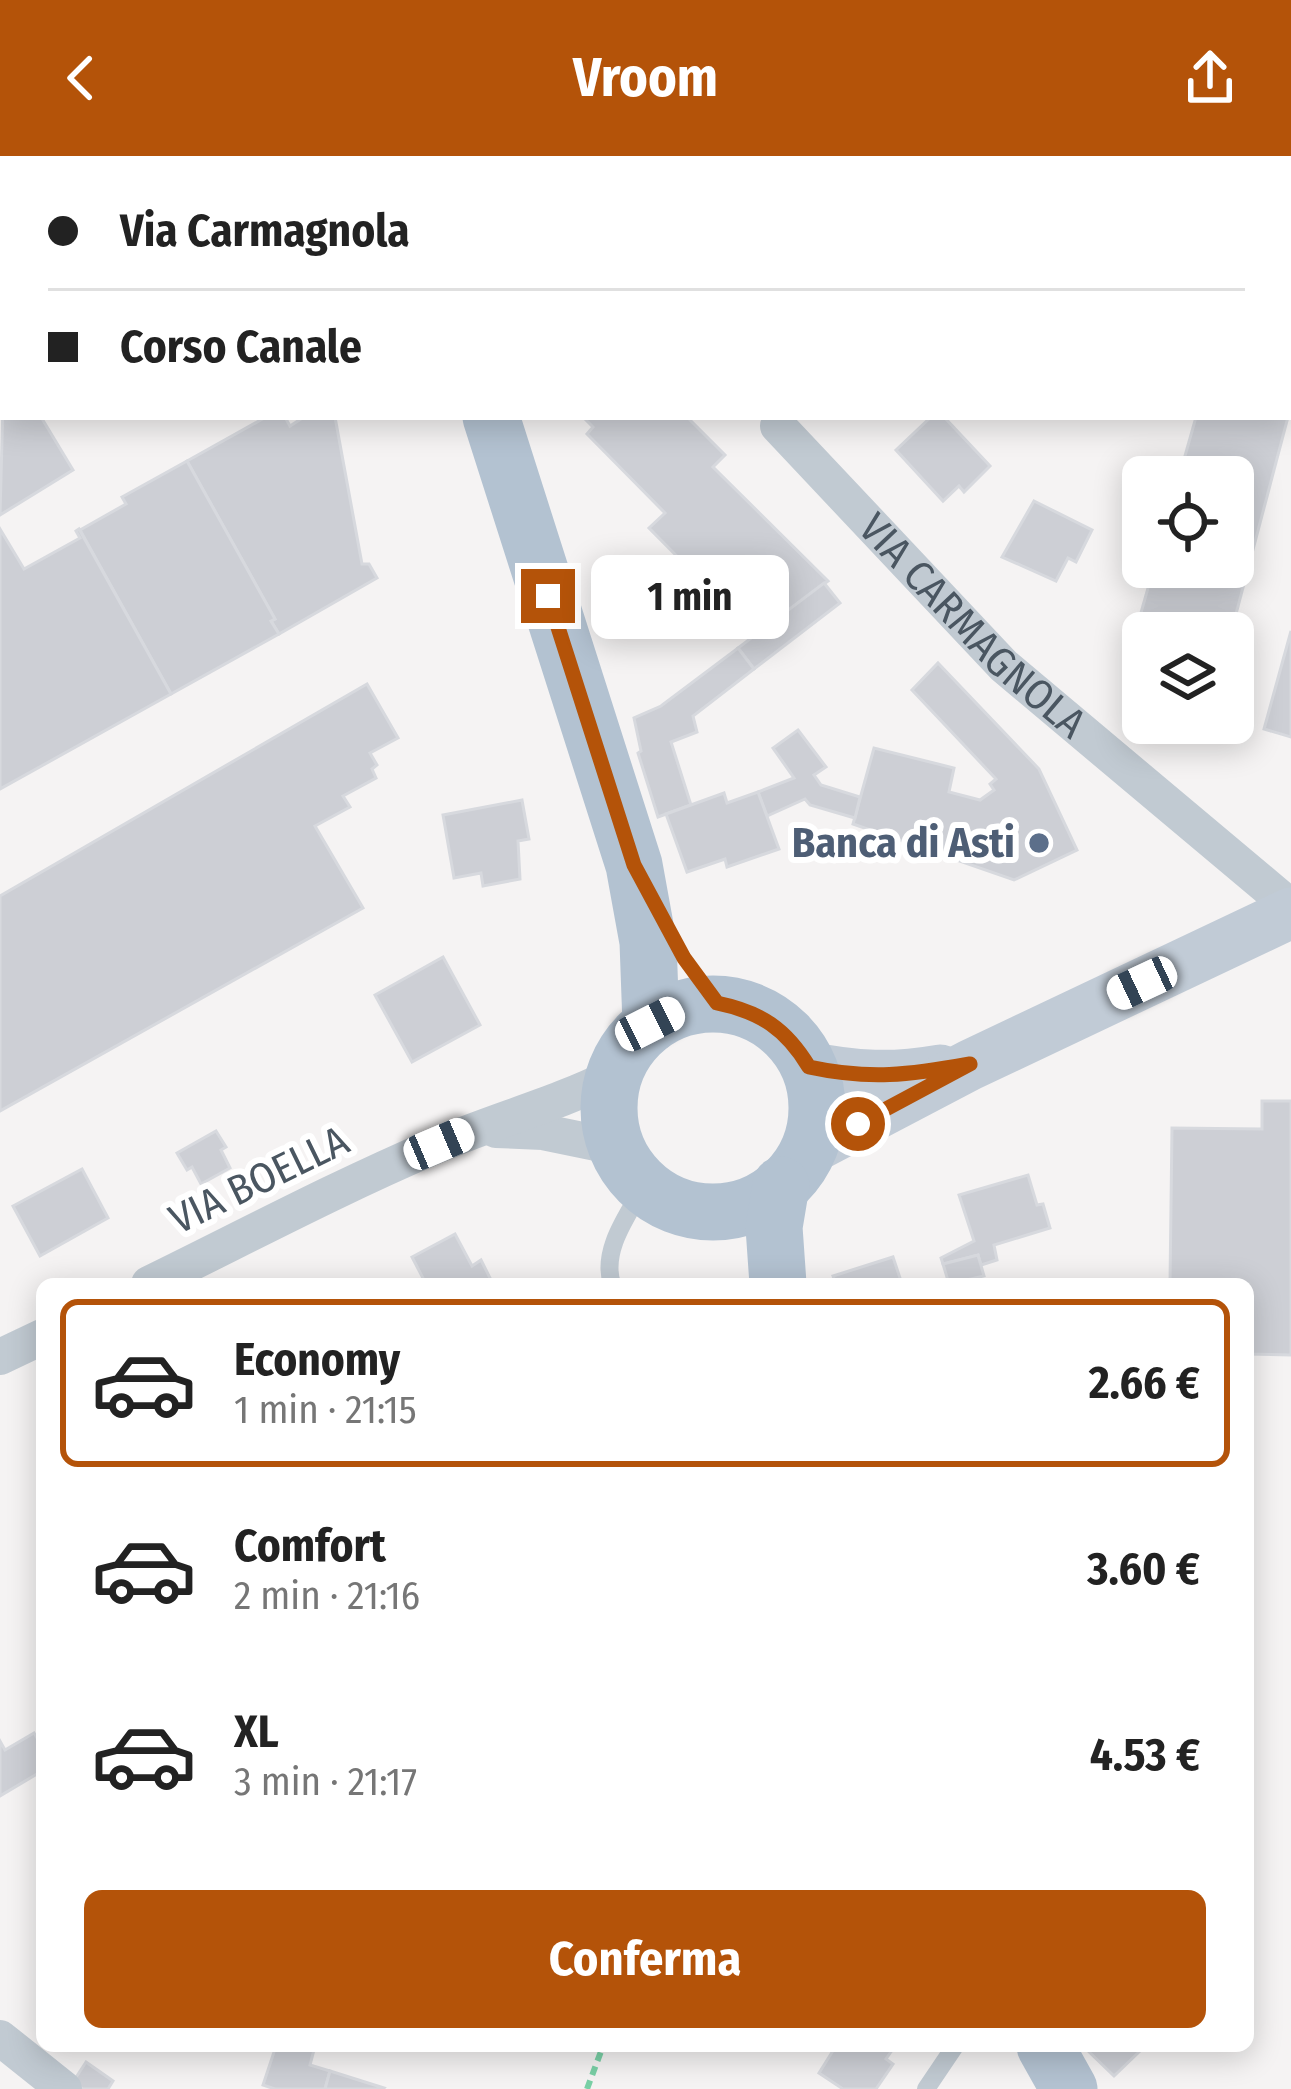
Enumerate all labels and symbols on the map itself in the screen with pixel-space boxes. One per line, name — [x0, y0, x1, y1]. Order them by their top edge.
street label: VIA CARMAGNOLA — [849, 503, 1096, 749]
callout: 1 min — [590, 554, 788, 638]
route end — [521, 569, 575, 623]
place label: Banca di Asti — [792, 818, 1015, 868]
marker: Banca di Asti — [1026, 830, 1052, 856]
car — [1102, 951, 1182, 1015]
car — [610, 992, 690, 1056]
route start — [831, 1097, 885, 1151]
car — [399, 1113, 479, 1175]
street label: VIA BOELLA — [161, 1115, 357, 1245]

